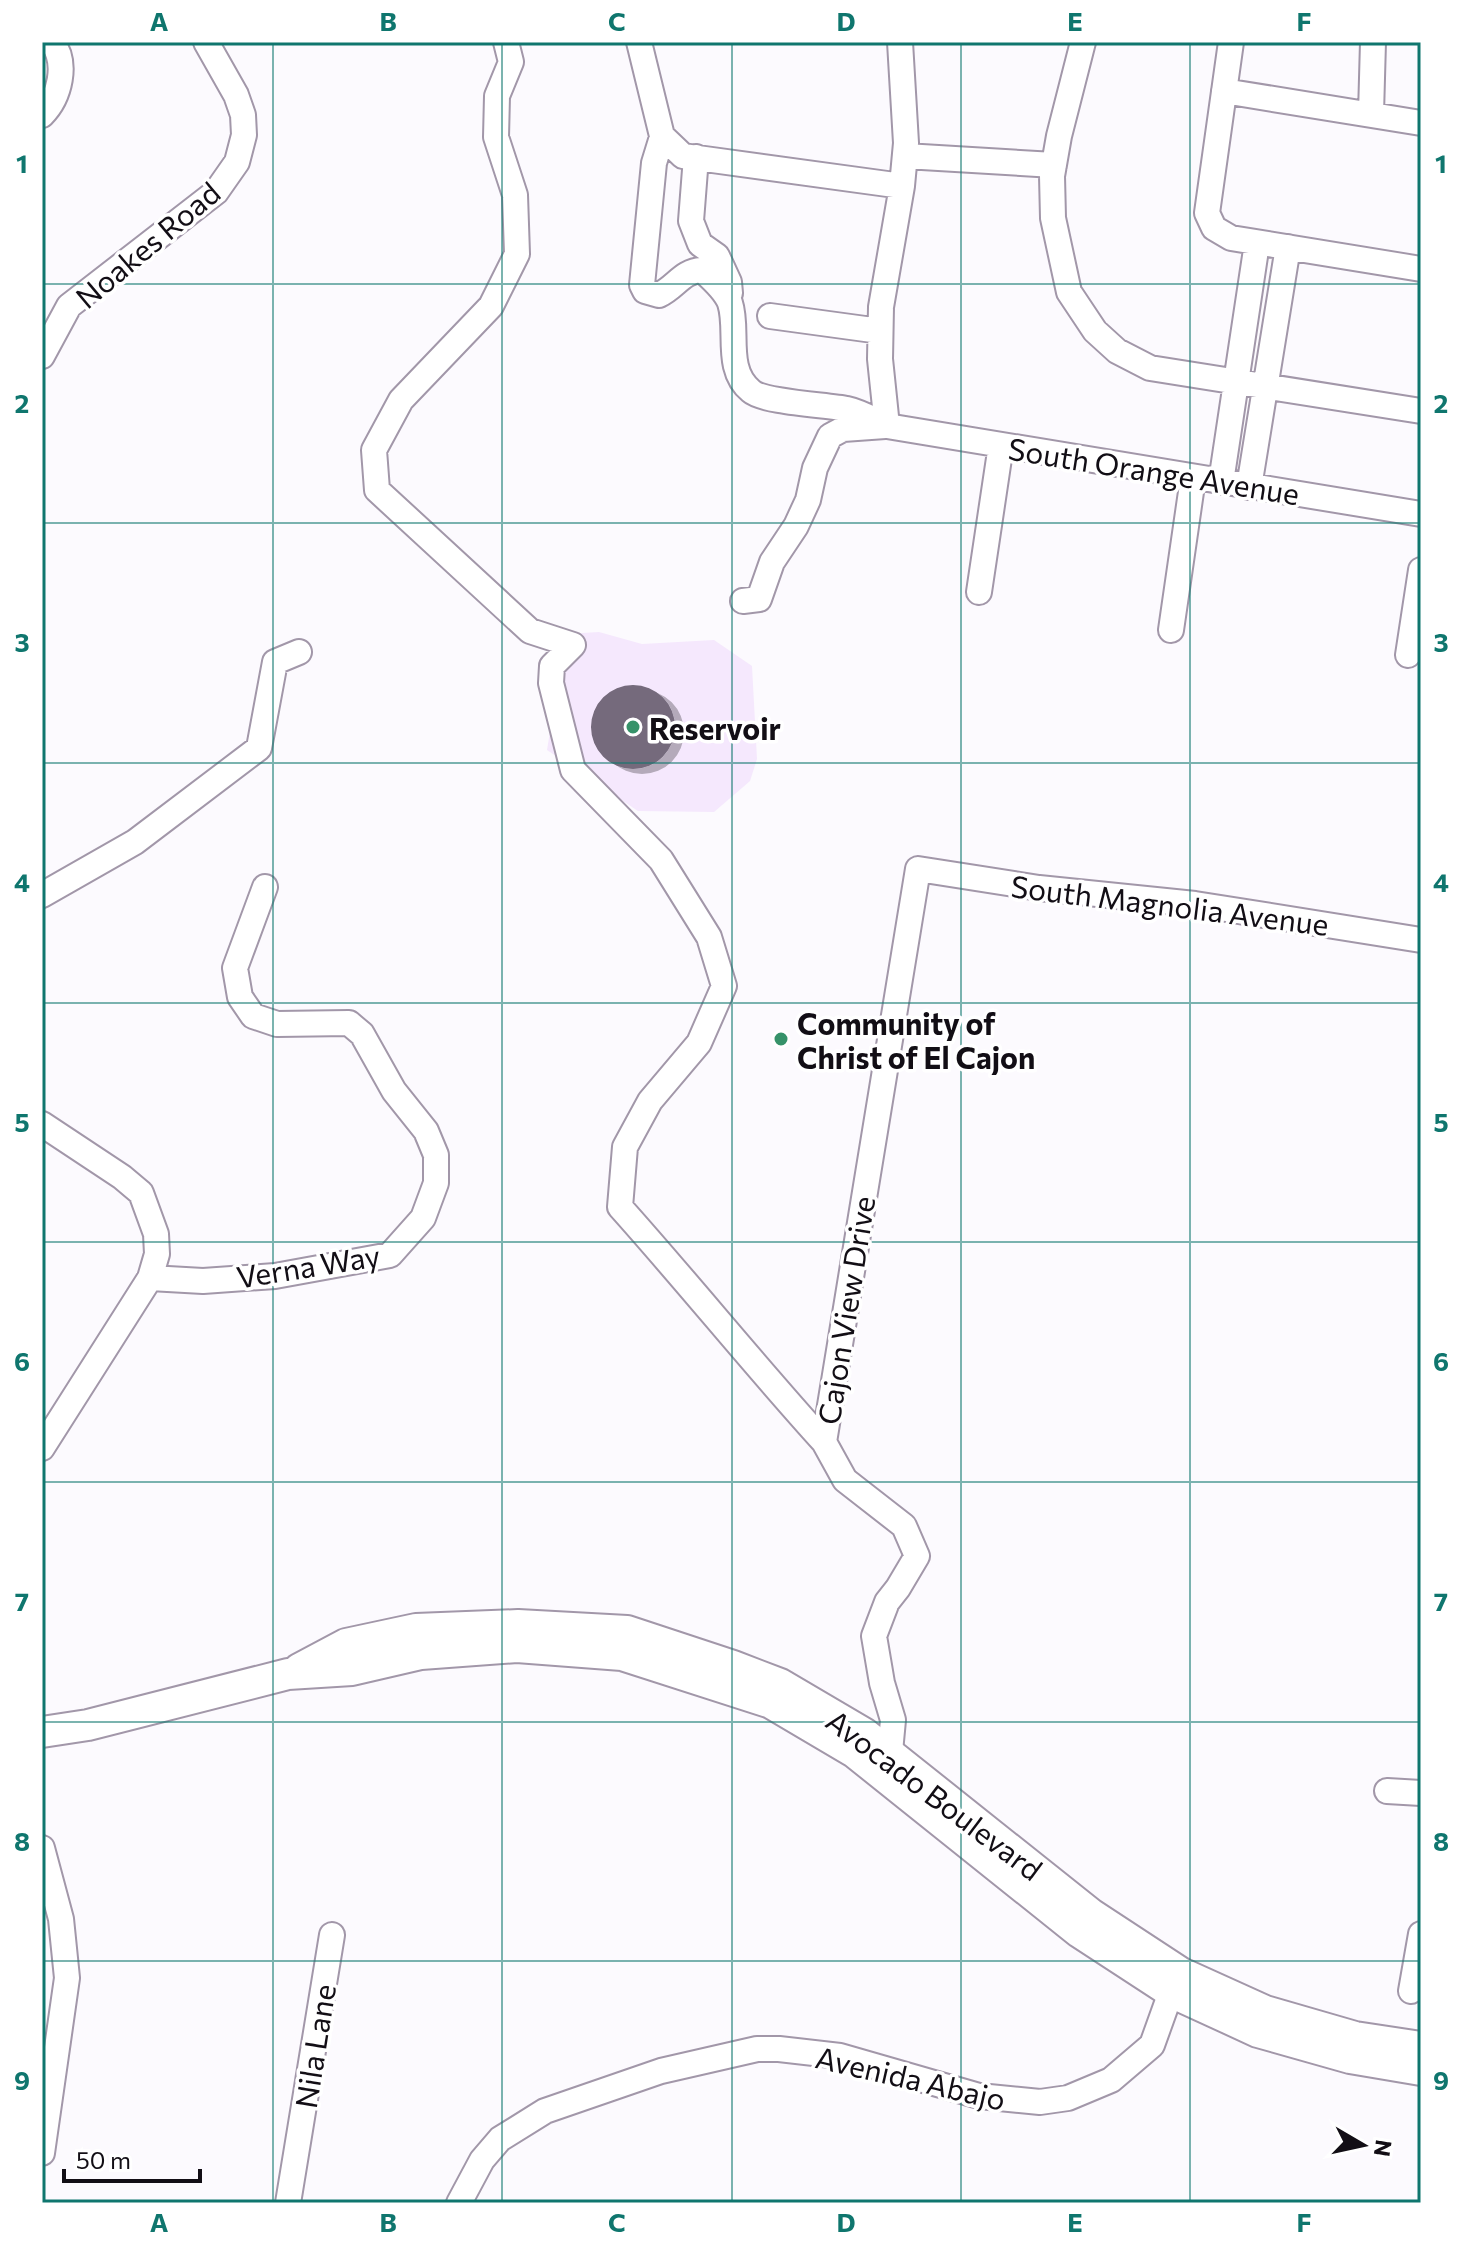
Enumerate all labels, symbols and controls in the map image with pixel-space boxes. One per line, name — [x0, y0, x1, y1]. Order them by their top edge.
text: A — [150, 5, 169, 36]
text: B — [379, 5, 397, 36]
text: C — [608, 5, 626, 36]
text: D — [836, 5, 856, 36]
text: E — [1067, 5, 1083, 36]
text: F — [1296, 5, 1312, 36]
text: 1 — [16, 147, 28, 178]
text: 1 — [1435, 147, 1447, 178]
street label: Noakes Road — [67, 173, 227, 315]
text: 2 — [15, 387, 29, 418]
text: 2 — [1434, 387, 1448, 418]
street label: South Orange Avenue — [1006, 429, 1302, 511]
text: 3 — [14, 626, 30, 657]
text: 3 — [1433, 626, 1449, 657]
place label: Reservoir — [649, 709, 781, 746]
marker: Reservoir — [624, 718, 642, 736]
text: 4 — [14, 866, 30, 897]
street label: South Magnolia Avenue — [1009, 866, 1331, 942]
text: 4 — [1433, 866, 1449, 897]
place label: Community of Christ of El Cajon — [797, 1004, 1035, 1075]
marker: Community of Christ of El Cajon — [772, 1030, 790, 1048]
text: 5 — [14, 1106, 30, 1137]
text: 5 — [1433, 1106, 1449, 1137]
street label: Cajon View Drive — [809, 1193, 881, 1427]
street label: Verna Way — [234, 1235, 382, 1295]
text: 6 — [14, 1345, 30, 1376]
text: 6 — [1433, 1345, 1449, 1376]
text: 7 — [15, 1585, 29, 1616]
text: 7 — [1434, 1585, 1448, 1616]
street label: Avocado Boulevard — [820, 1701, 1050, 1887]
text: 8 — [14, 1825, 30, 1856]
text: 8 — [1433, 1825, 1449, 1856]
street label: Nila Lane — [286, 1981, 342, 2111]
street label: Avenida Abajo — [813, 2037, 1009, 2117]
text: 9 — [14, 2064, 30, 2095]
text: 9 — [1433, 2064, 1449, 2095]
north arrow — [1323, 2105, 1403, 2185]
scale bar — [64, 2133, 200, 2183]
text: N — [1369, 2138, 1398, 2158]
text: 50 m — [76, 2145, 131, 2174]
text: A — [150, 2206, 169, 2237]
text: B — [379, 2206, 397, 2237]
text: C — [608, 2206, 626, 2237]
text: D — [836, 2206, 856, 2237]
text: E — [1067, 2206, 1083, 2237]
text: F — [1296, 2206, 1312, 2237]

